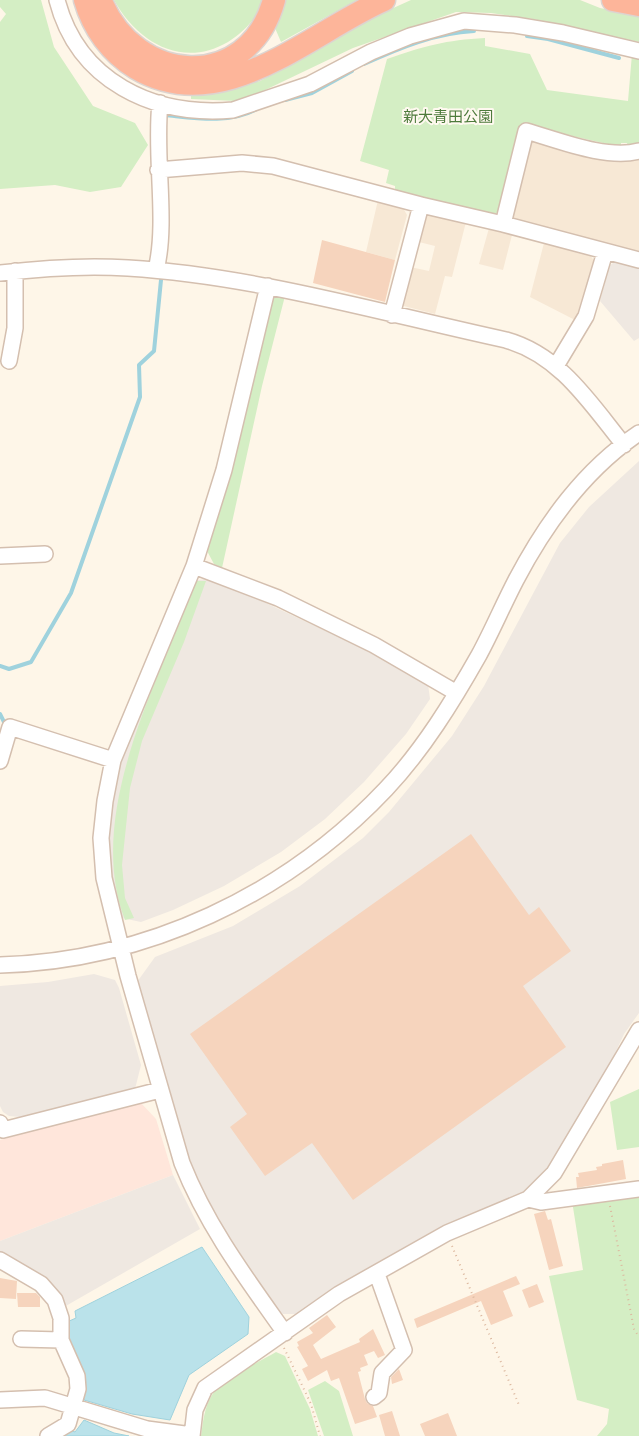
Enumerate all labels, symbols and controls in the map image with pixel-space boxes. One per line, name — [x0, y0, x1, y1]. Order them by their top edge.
park label: 新大青田公園 — [403, 108, 493, 126]

